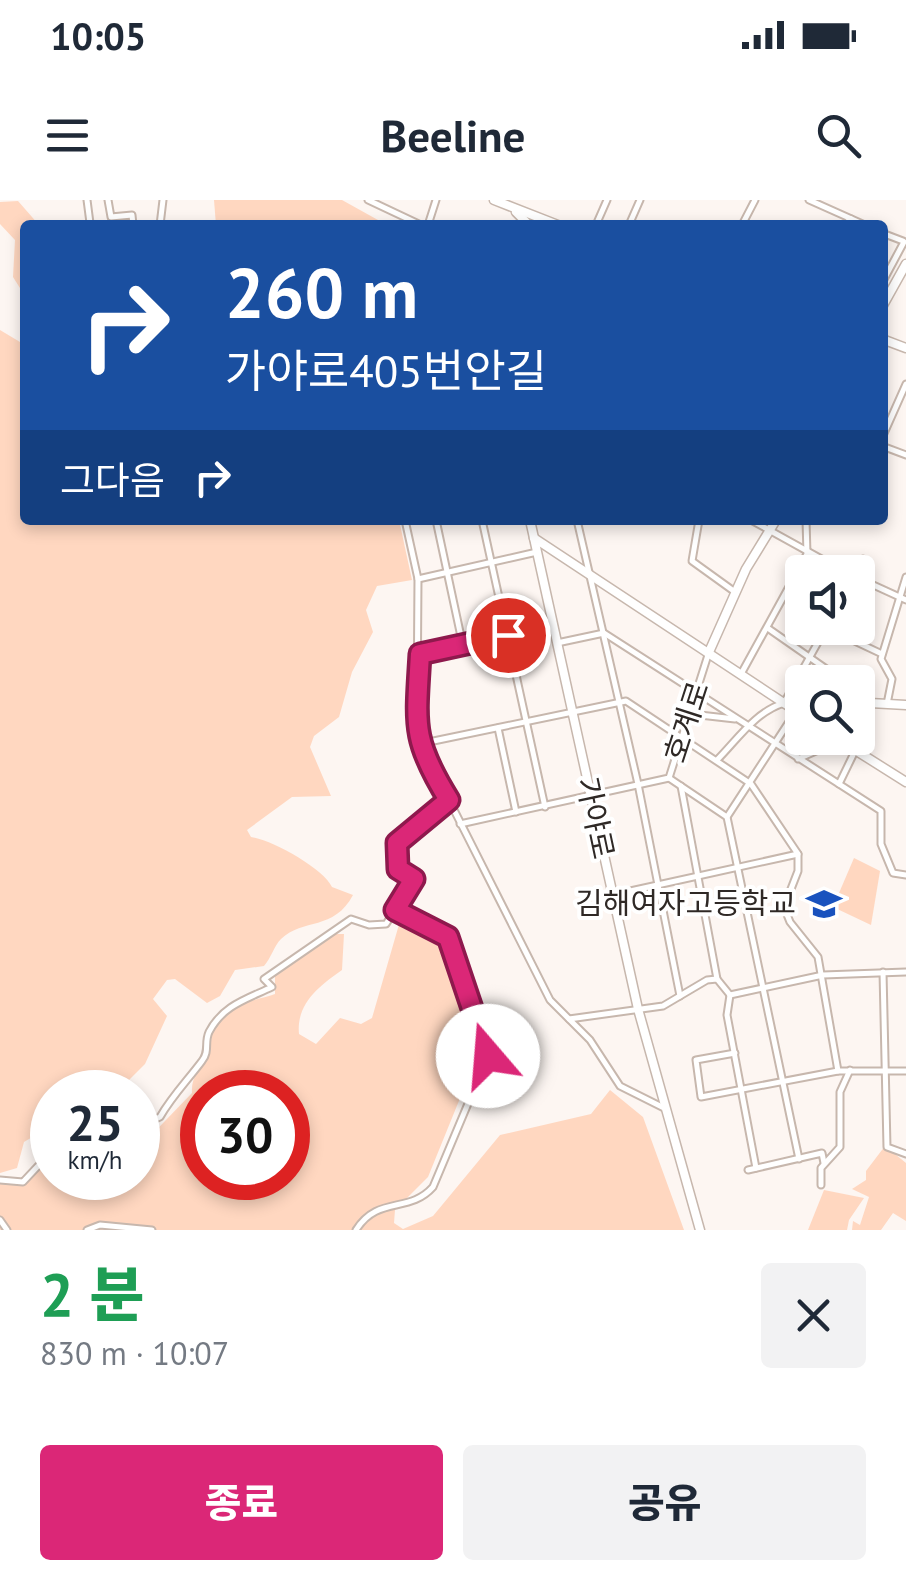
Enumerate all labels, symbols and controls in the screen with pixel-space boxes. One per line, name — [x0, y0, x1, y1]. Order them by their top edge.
text: 10:05 — [50, 11, 146, 60]
text: Beeline — [381, 106, 525, 164]
icon: menu — [40, 108, 95, 163]
icon: search — [811, 108, 866, 163]
text: 260 m — [225, 247, 418, 337]
icon: right — [60, 260, 190, 390]
text: 가야로405번안길 — [225, 341, 547, 399]
icon: right — [185, 450, 240, 505]
text: 그다음 — [60, 455, 165, 504]
map controls — [785, 555, 875, 755]
button: sound — [785, 555, 875, 645]
pin — [466, 593, 551, 678]
icon: arrive — [481, 608, 536, 663]
button: search — [785, 665, 875, 755]
street label: 호계로 — [654, 676, 717, 767]
street label: 가야로 — [569, 773, 624, 862]
place label: 김해여자고등학교 — [575, 883, 796, 922]
school or university icon: 김해여자고등학교 — [805, 885, 843, 923]
position arrow — [436, 1004, 540, 1108]
speed limit sign: 30 — [180, 1070, 310, 1200]
text: 25 — [67, 1090, 123, 1155]
text: km/h — [68, 1144, 122, 1176]
text: 2 분 — [40, 1255, 144, 1333]
button: close — [761, 1263, 866, 1368]
text: 830 m · 10:07 — [40, 1332, 229, 1374]
button: 종료 — [40, 1445, 443, 1560]
button: 공유 — [463, 1445, 866, 1560]

